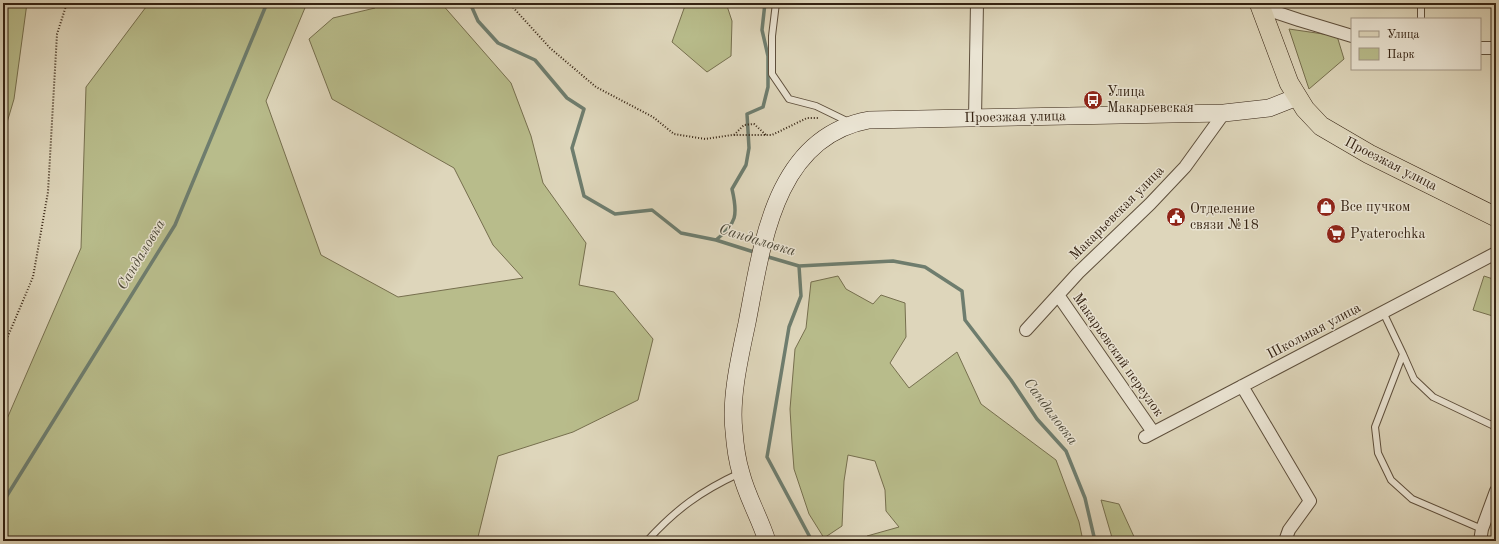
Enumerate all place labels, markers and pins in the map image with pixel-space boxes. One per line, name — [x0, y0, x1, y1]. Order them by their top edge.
place label: Улица Макарьевская — [1107, 85, 1194, 115]
bus stop icon: Улица Макарьевская — [1082, 89, 1104, 111]
shop icon: Все пучком — [1315, 196, 1337, 218]
place label: Все пучком — [1340, 200, 1410, 214]
place label: Отделение связи №18 — [1190, 202, 1259, 232]
public building icon: Отделение связи №18 — [1165, 206, 1187, 228]
supermarket icon: Pyaterochka — [1325, 223, 1347, 245]
place label: Pyaterochka — [1350, 227, 1425, 241]

